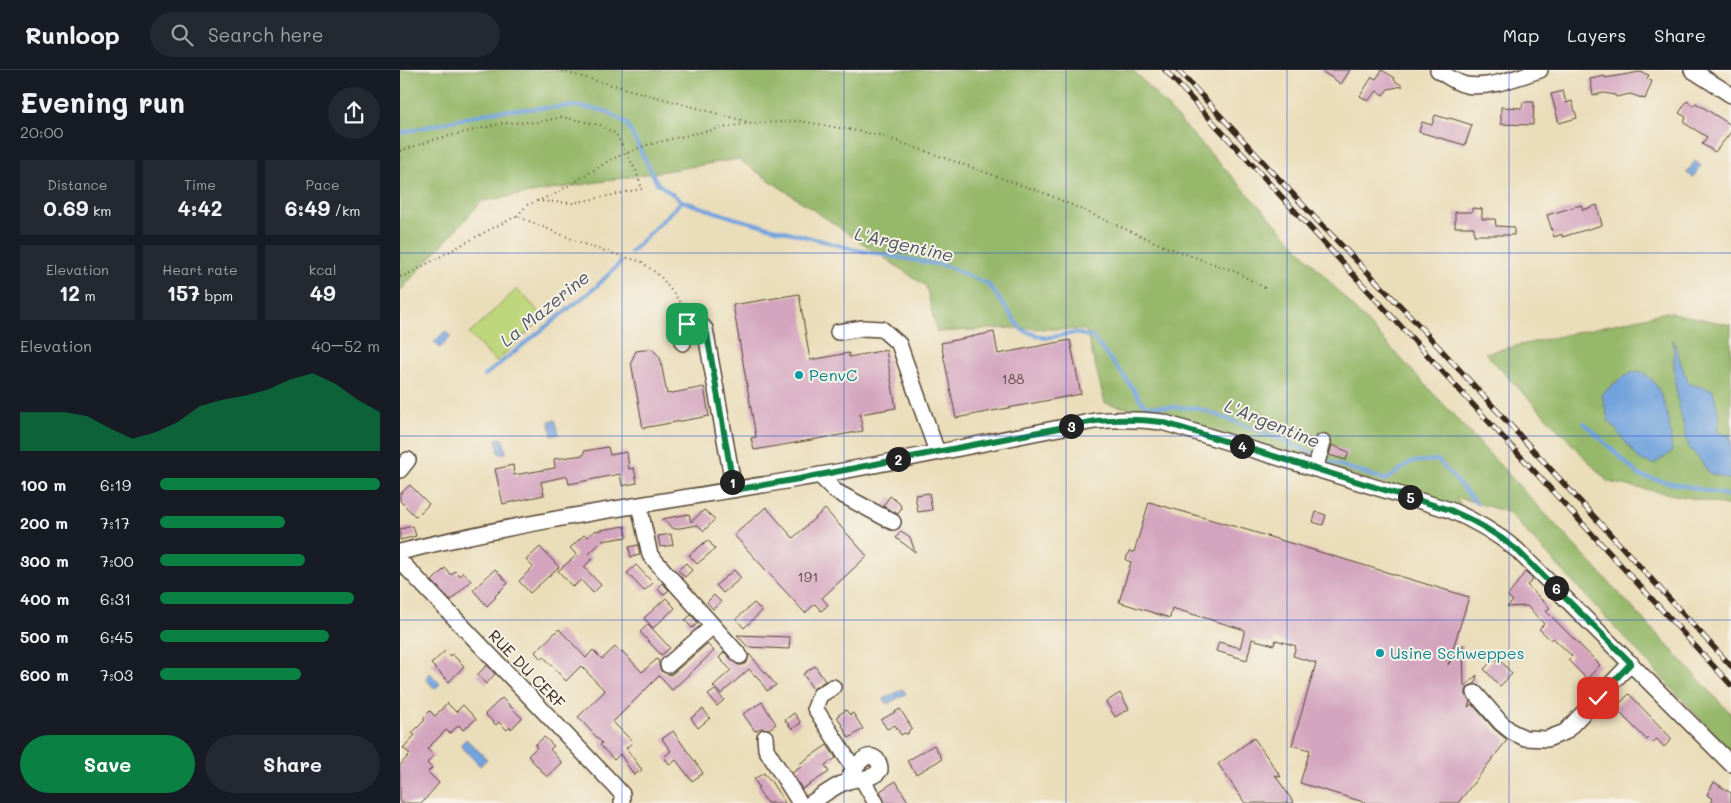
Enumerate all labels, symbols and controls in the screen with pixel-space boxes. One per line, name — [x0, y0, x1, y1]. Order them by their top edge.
search box — [150, 12, 500, 57]
text: Runloop — [25, 19, 120, 50]
icon: search — [168, 21, 196, 49]
text: Search here — [208, 22, 323, 47]
text: Map — [1503, 23, 1539, 47]
text: Layers — [1567, 23, 1626, 47]
text: Share — [1654, 23, 1706, 47]
text: Evening run — [20, 84, 185, 120]
button: share — [328, 87, 380, 139]
text: 20:00 — [20, 121, 64, 142]
text: Distance — [47, 175, 107, 194]
text: Time — [184, 175, 216, 194]
text: Pace — [306, 175, 340, 194]
text: 0.69 — [43, 194, 88, 221]
text: 4:42 — [177, 194, 223, 221]
text: 6:49 — [285, 194, 330, 221]
text: km — [88, 201, 112, 220]
text: /km — [330, 201, 361, 220]
water label: L'Argentine — [852, 221, 956, 267]
text: Elevation — [46, 260, 109, 279]
text: Heart rate — [162, 260, 238, 279]
text: kcal — [309, 260, 337, 279]
water label: La Mazerine — [495, 265, 594, 352]
text: 12 — [59, 279, 80, 306]
text: 157 — [167, 279, 200, 306]
text: 49 — [310, 279, 336, 306]
text: m — [80, 286, 96, 305]
text: bpm — [200, 286, 233, 305]
pin — [666, 303, 708, 345]
icon: arrive — [673, 310, 701, 338]
text: Elevation — [20, 335, 92, 356]
text: 40–52 m — [312, 335, 380, 356]
place label: PenvC — [809, 364, 857, 385]
marker: PenvC — [793, 369, 805, 381]
house number: 188 — [1001, 369, 1025, 388]
water label: L'Argentine — [1221, 393, 1324, 453]
pin: 3 — [1058, 414, 1084, 438]
text: 3 — [1067, 417, 1076, 436]
pin: 4 — [1230, 434, 1254, 458]
text: 4 — [1238, 437, 1247, 456]
pin: 2 — [886, 446, 910, 472]
text: 2 — [895, 450, 902, 469]
pin: 1 — [720, 470, 744, 494]
text: 1 — [729, 473, 736, 492]
text: 100 m — [20, 474, 66, 495]
text: 6:19 — [100, 474, 131, 495]
pin: 5 — [1398, 484, 1422, 510]
text: 5 — [1406, 488, 1415, 507]
text: 200 m — [20, 512, 68, 533]
text: 7:17 — [100, 512, 130, 533]
text: 300 m — [20, 550, 69, 571]
text: 7:00 — [100, 550, 134, 571]
house number: 191 — [798, 567, 818, 586]
pin: 6 — [1544, 576, 1568, 600]
text: 6 — [1552, 579, 1561, 598]
text: 400 m — [20, 588, 69, 609]
text: 6:31 — [100, 588, 131, 609]
street label: RUE DU CERF — [484, 625, 570, 713]
text: 500 m — [20, 626, 68, 647]
text: 6:45 — [100, 626, 133, 647]
place label: Usine Schweppes — [1390, 642, 1524, 663]
marker: Usine Schweppes — [1374, 647, 1386, 659]
text: 600 m — [20, 664, 69, 685]
text: 7:03 — [100, 664, 133, 685]
pin — [1577, 677, 1619, 719]
icon: check — [1584, 684, 1612, 712]
button: Save — [20, 735, 195, 793]
button: Share — [205, 735, 380, 793]

